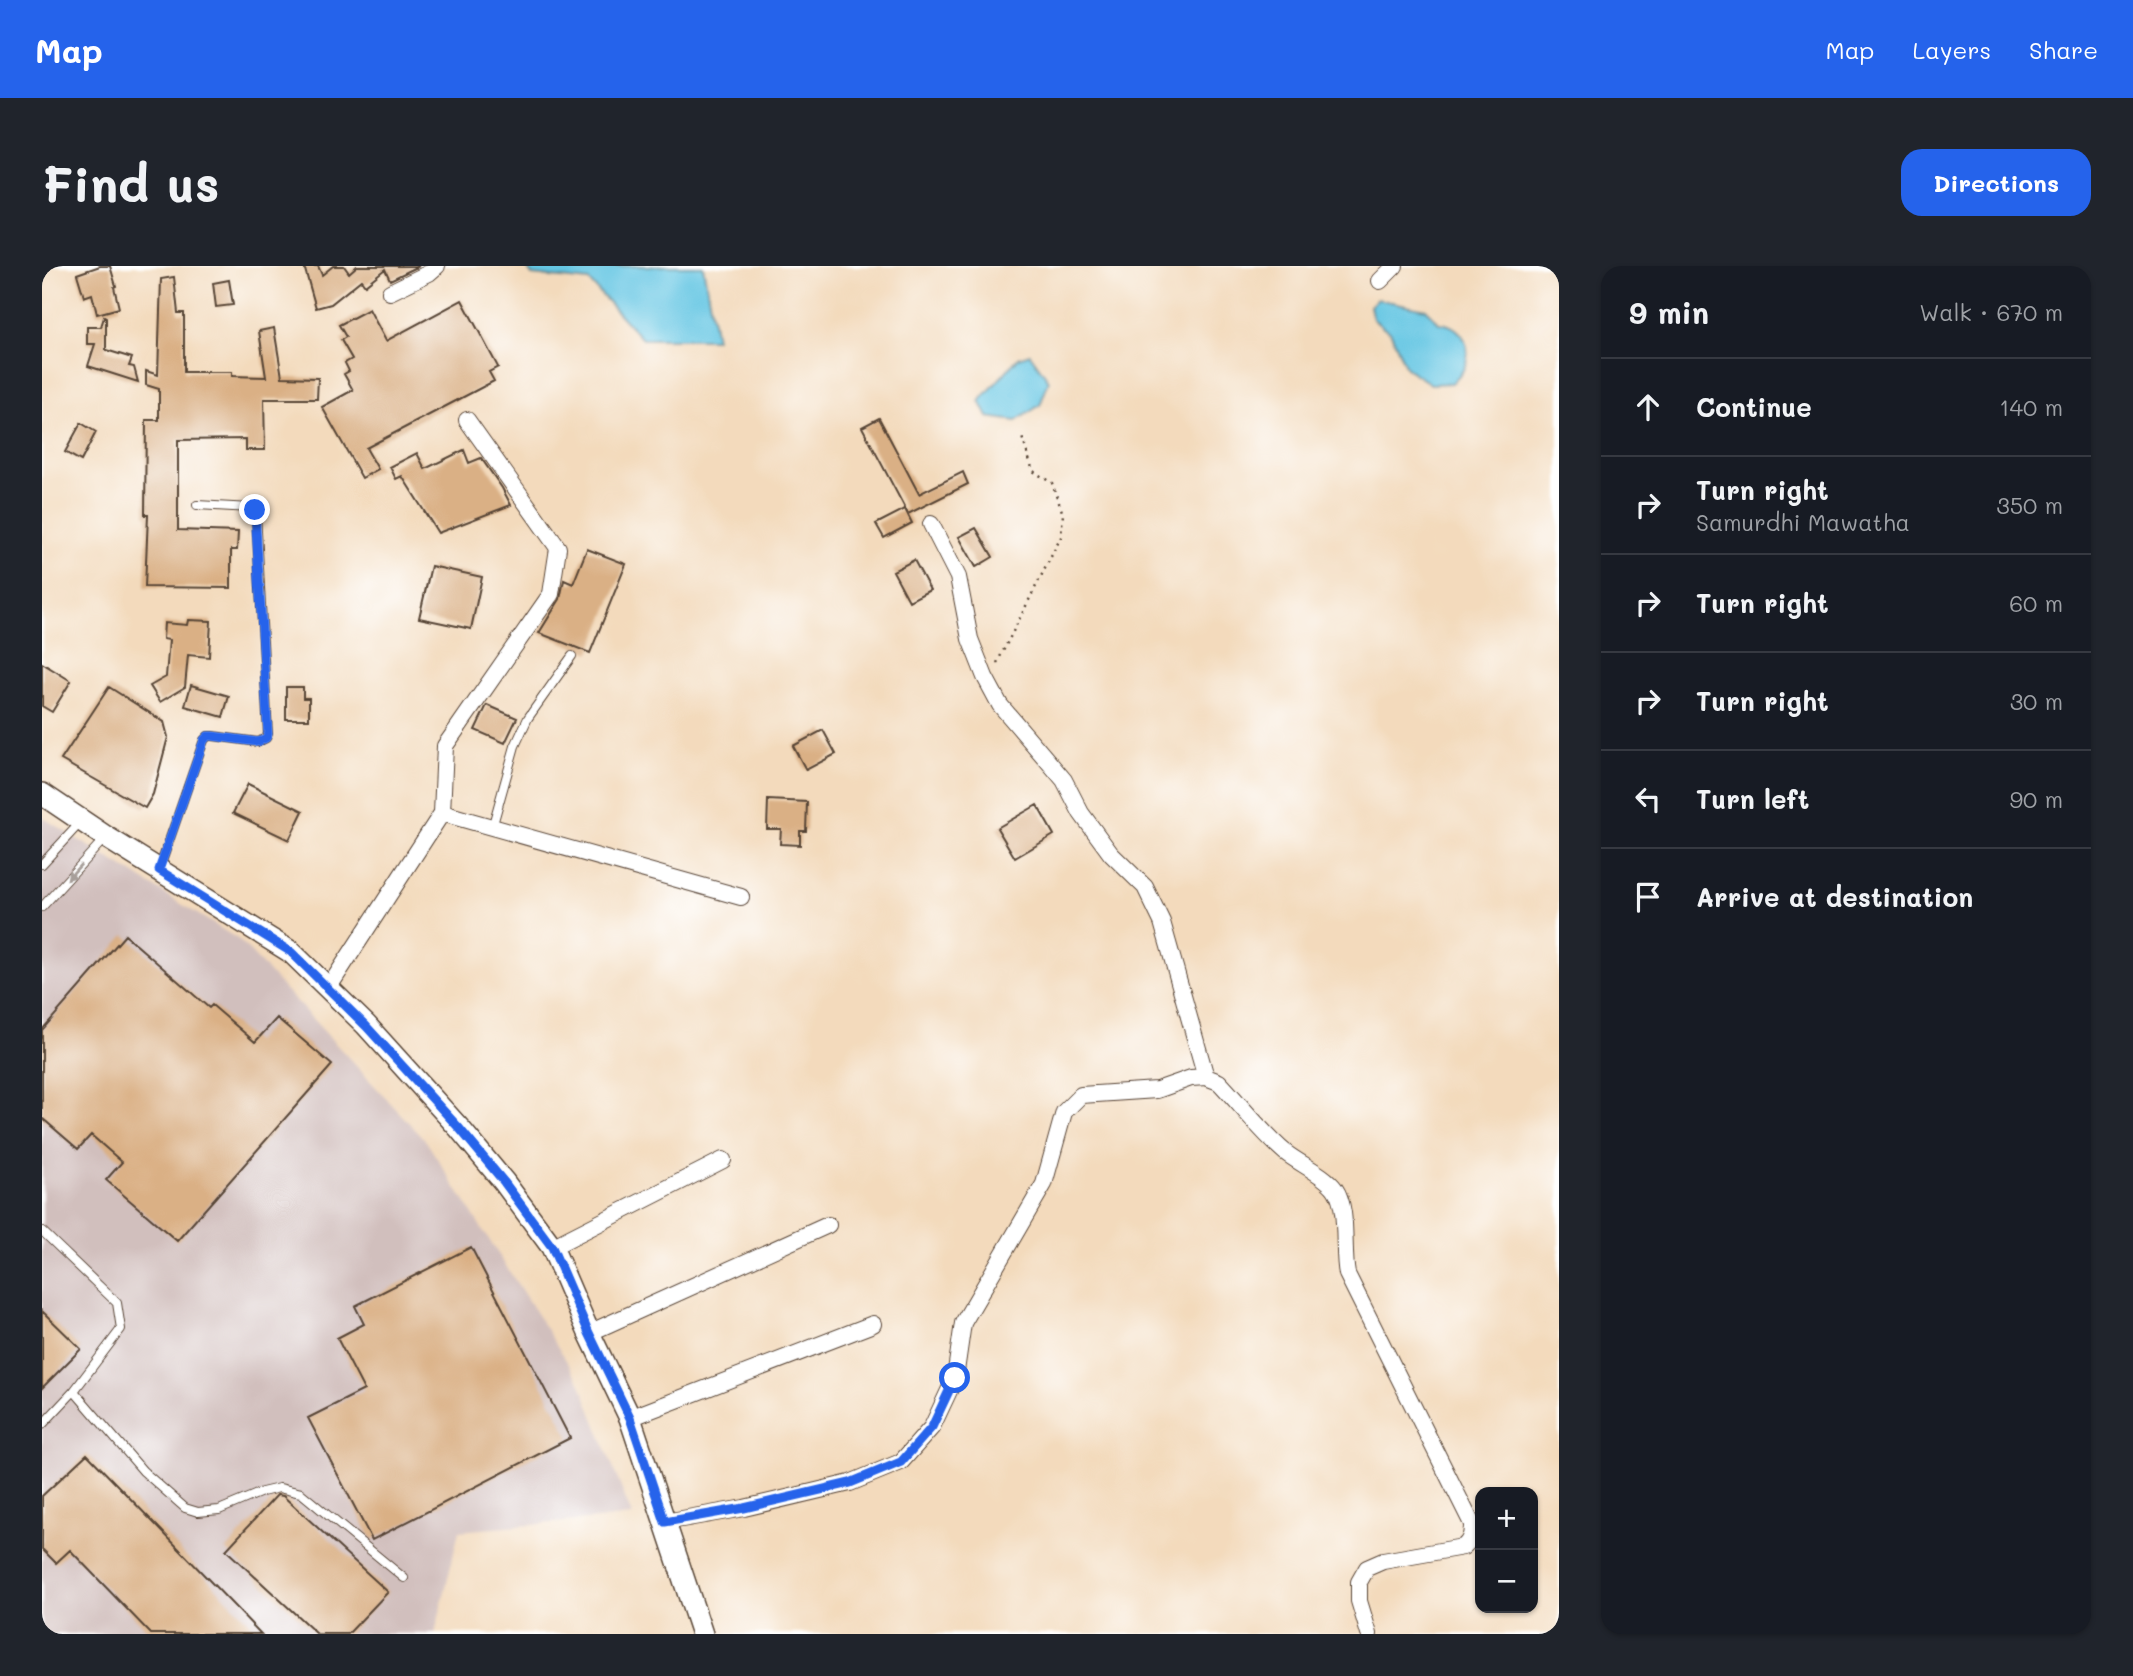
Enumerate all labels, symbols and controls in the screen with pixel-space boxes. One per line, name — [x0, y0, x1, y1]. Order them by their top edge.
text: Map — [35, 28, 103, 71]
text: Map — [1826, 34, 1874, 65]
text: Layers — [1912, 34, 1991, 65]
text: Share — [2029, 34, 2098, 65]
button: Directions — [1901, 149, 2091, 216]
text: Find us — [42, 151, 220, 214]
text: 9 min — [1629, 292, 1709, 332]
text: Walk · 670 m — [1919, 297, 2063, 327]
icon: ahead — [1629, 388, 1667, 426]
text: Continue — [1696, 390, 1812, 424]
text: 140 m — [1999, 392, 2063, 422]
text: Turn right — [1696, 473, 1829, 507]
icon: right — [1629, 486, 1667, 524]
text: 350 m — [1996, 490, 2063, 520]
route end — [239, 494, 270, 525]
text: Samurdhi Mawatha — [1696, 507, 1910, 537]
icon: right — [1629, 584, 1667, 622]
text: Turn right — [1696, 586, 1829, 620]
text: 60 m — [2009, 588, 2063, 618]
icon: right — [1629, 682, 1667, 720]
text: Turn right — [1696, 684, 1829, 718]
text: 30 m — [2010, 686, 2063, 716]
icon: left — [1629, 780, 1667, 818]
text: Turn left — [1696, 782, 1809, 816]
text: 90 m — [2010, 784, 2063, 814]
one-way arrow — [66, 863, 82, 881]
icon: arrive — [1629, 878, 1667, 916]
text: Arrive at destination — [1696, 880, 1973, 914]
route start — [939, 1362, 970, 1393]
map controls — [1475, 1487, 1538, 1613]
button: + — [1475, 1487, 1538, 1550]
button: − — [1475, 1550, 1538, 1613]

